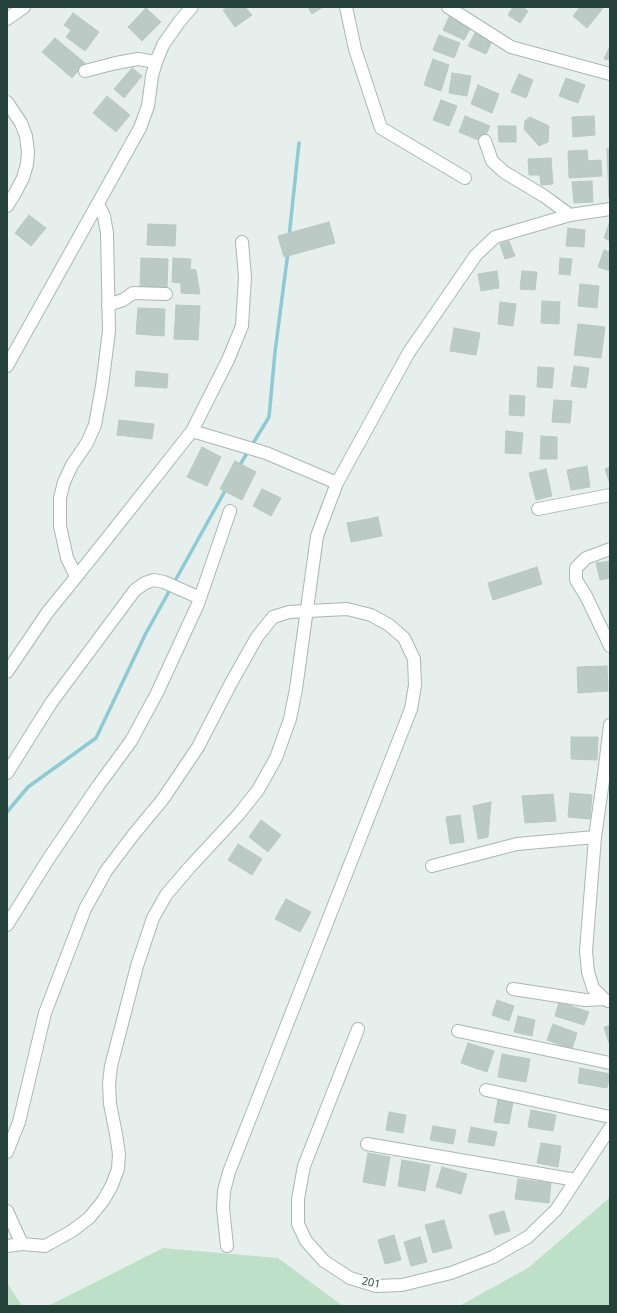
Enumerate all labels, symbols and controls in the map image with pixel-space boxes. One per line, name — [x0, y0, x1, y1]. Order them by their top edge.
street label: 201 — [360, 1275, 382, 1291]

